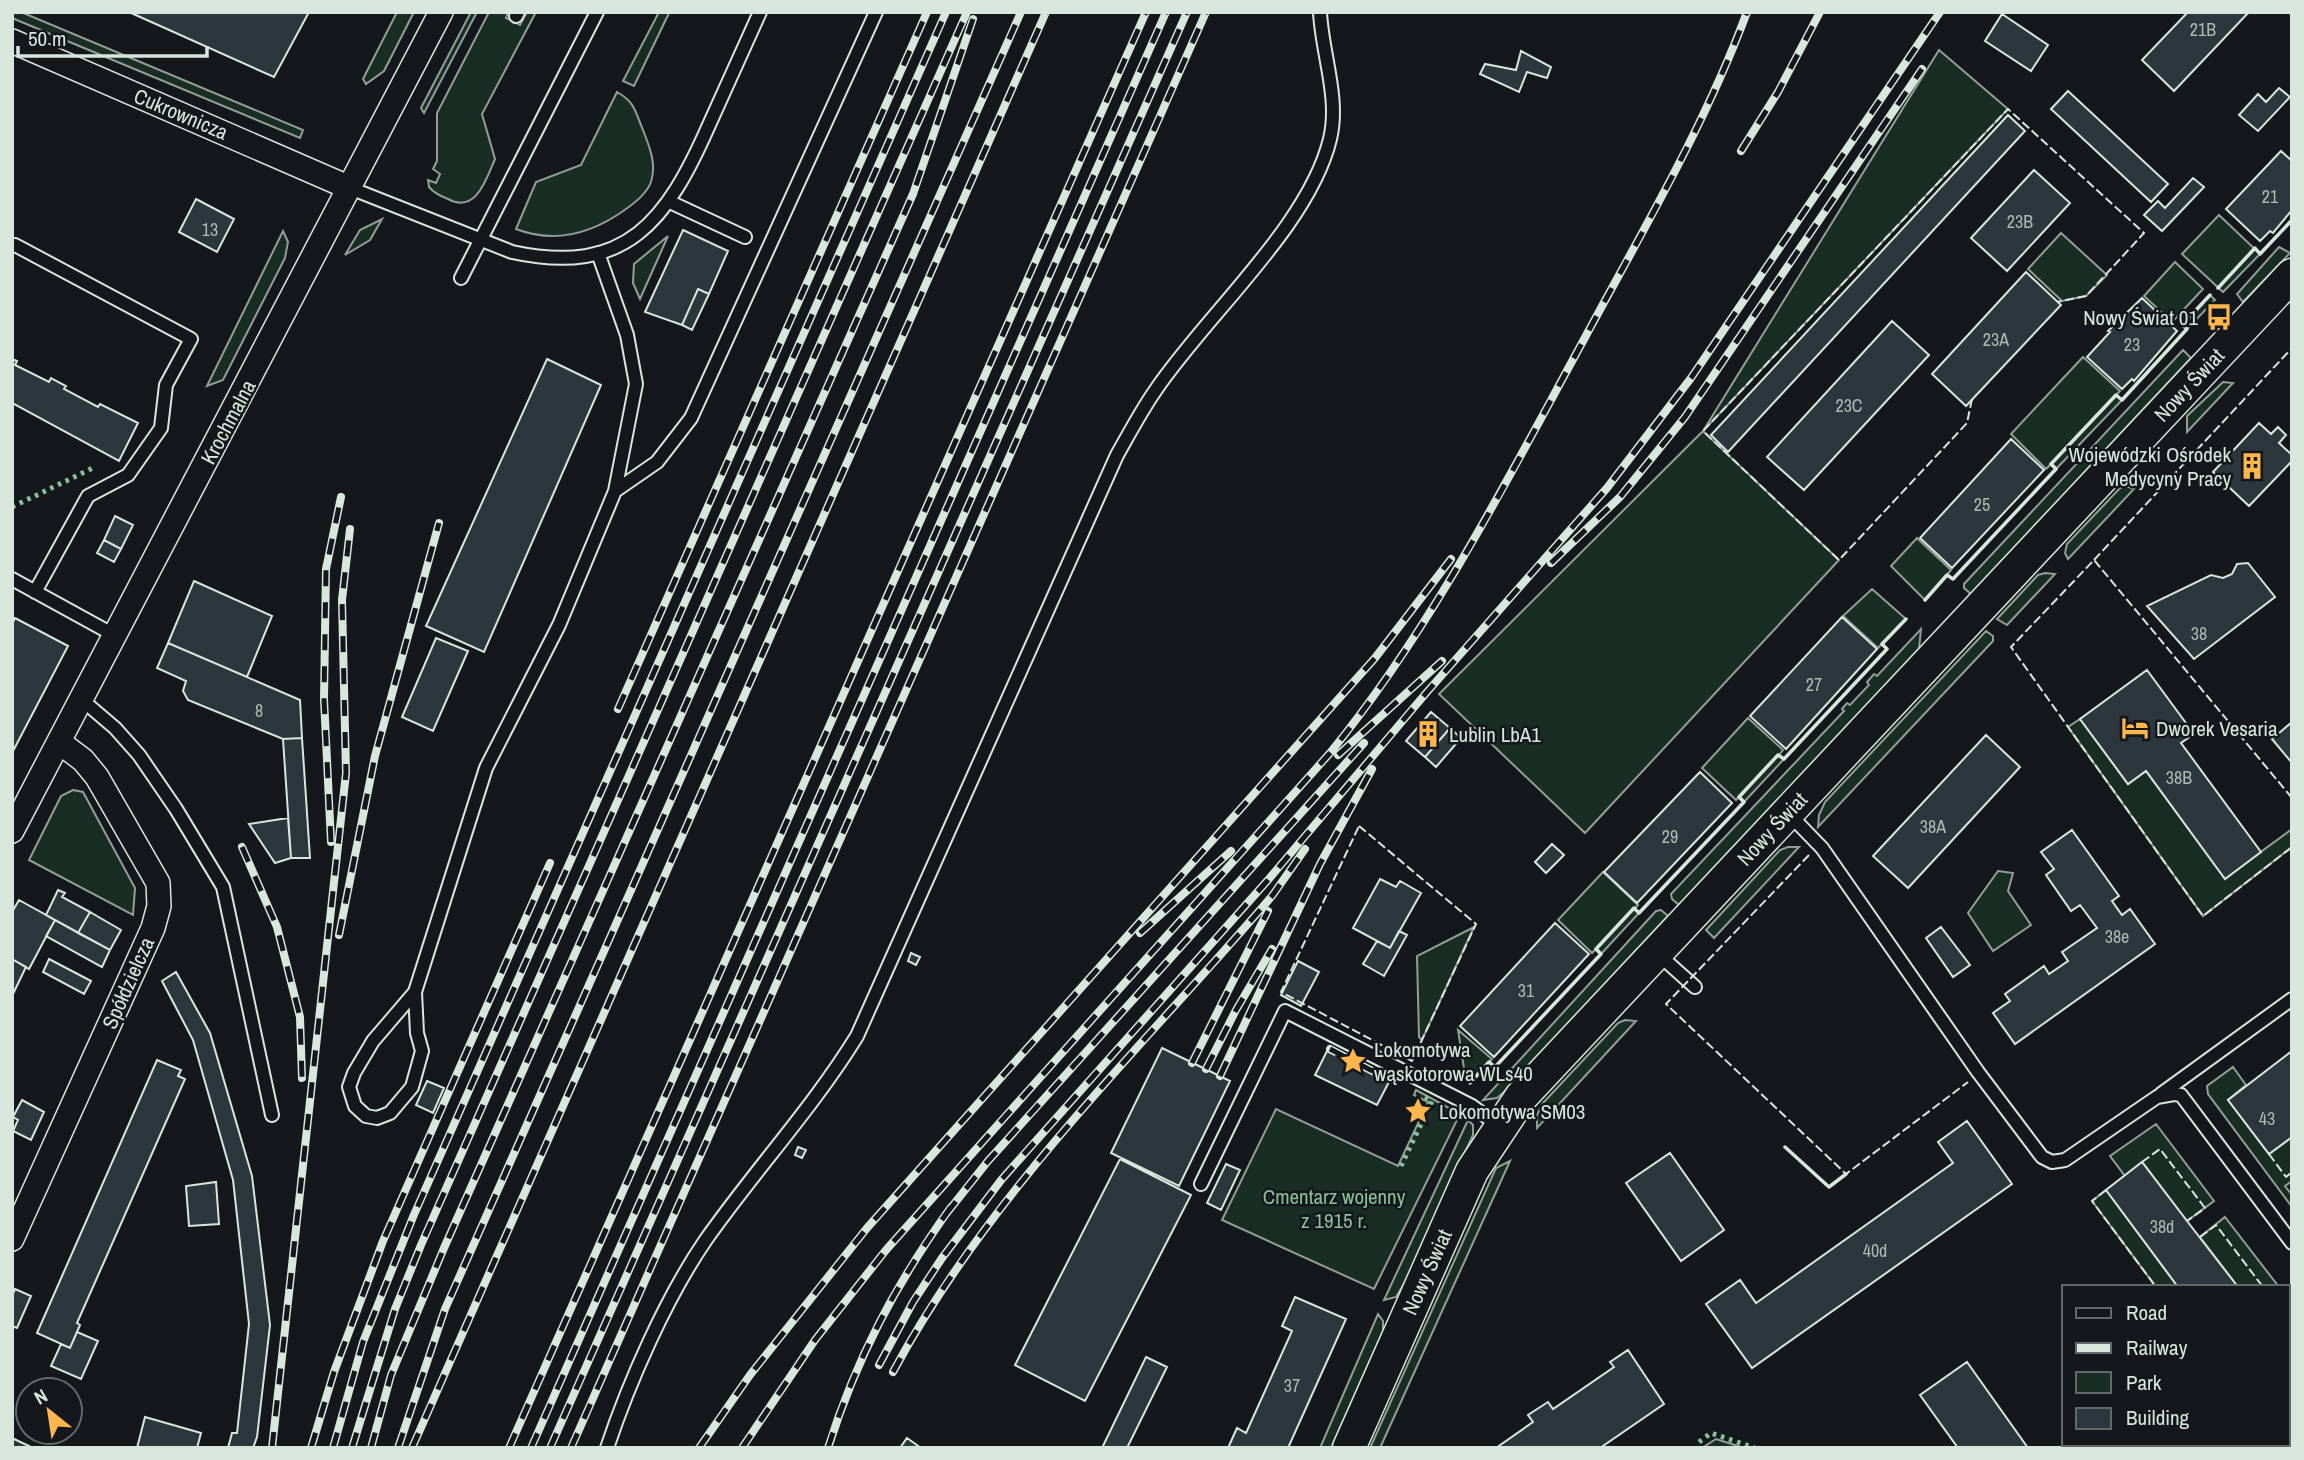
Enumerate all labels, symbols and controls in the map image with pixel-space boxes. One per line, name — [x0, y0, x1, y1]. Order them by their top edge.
scale bar — [18, 14, 206, 58]
house number: 21B — [2190, 17, 2216, 42]
text: 50 m — [28, 24, 66, 53]
street label: Cukrownicza — [130, 81, 233, 147]
house number: 21 — [2262, 184, 2279, 209]
house number: 23B — [2007, 209, 2033, 234]
house number: 13 — [202, 217, 218, 242]
bus stop icon: Nowy Świat 01 — [2204, 302, 2234, 332]
place label: Nowy Świat 01 — [2083, 303, 2198, 332]
house number: 23A — [1983, 327, 2009, 352]
house number: 23 — [2124, 332, 2140, 357]
street label: Nowy Świat — [2147, 342, 2231, 428]
street label: Krochmalna — [194, 374, 263, 469]
house number: 23C — [1835, 393, 1863, 418]
place label: Wojewódzki Ośrodek Medycyny Pracy — [2069, 440, 2231, 493]
building icon: Wojewódzki Ośrodek Medycyny Pracy — [2237, 451, 2267, 481]
house number: 25 — [1974, 492, 1990, 517]
house number: 38 — [2191, 621, 2207, 646]
house number: 27 — [1806, 672, 1822, 697]
house number: 8 — [255, 698, 263, 723]
hotel icon: Dworek Vesaria — [2120, 713, 2150, 743]
place label: Dworek Vesaria — [2156, 714, 2278, 743]
building icon: Lublin LbA1 — [1413, 719, 1443, 749]
place label: Lublin LbA1 — [1449, 720, 1541, 749]
house number: 38B — [2166, 765, 2192, 790]
street label: Nowy Świat — [1730, 786, 1814, 872]
house number: 38A — [1920, 814, 1946, 839]
house number: 29 — [1662, 824, 1678, 849]
house number: 38e — [2105, 924, 2129, 949]
street label: Spółdzielcza — [95, 932, 161, 1033]
house number: 31 — [1518, 978, 1535, 1003]
place label: Lokomotywa wąskotorowa WLs40 — [1374, 1035, 1533, 1088]
place icon: Lokomotywa wąskotorowa WLs40 — [1338, 1046, 1368, 1076]
place icon: Lokomotywa SM03 — [1403, 1096, 1433, 1126]
place label: Lokomotywa SM03 — [1439, 1097, 1585, 1126]
house number: 43 — [2259, 1106, 2275, 1131]
park label: Cmentarz wojenny z 1915 r. — [1263, 1182, 1406, 1235]
house number: 38d — [2150, 1214, 2174, 1239]
street label: Nowy Świat — [1395, 1224, 1459, 1319]
house number: 40d — [1863, 1238, 1887, 1263]
legend — [2062, 1285, 2290, 1446]
text: Road — [2126, 1298, 2167, 1327]
text: Railway — [2126, 1333, 2188, 1362]
text: Park — [2126, 1368, 2162, 1397]
house number: 37 — [1284, 1373, 1300, 1398]
north arrow — [14, 1376, 84, 1446]
text: N — [29, 1382, 52, 1410]
text: Building — [2126, 1403, 2190, 1432]

